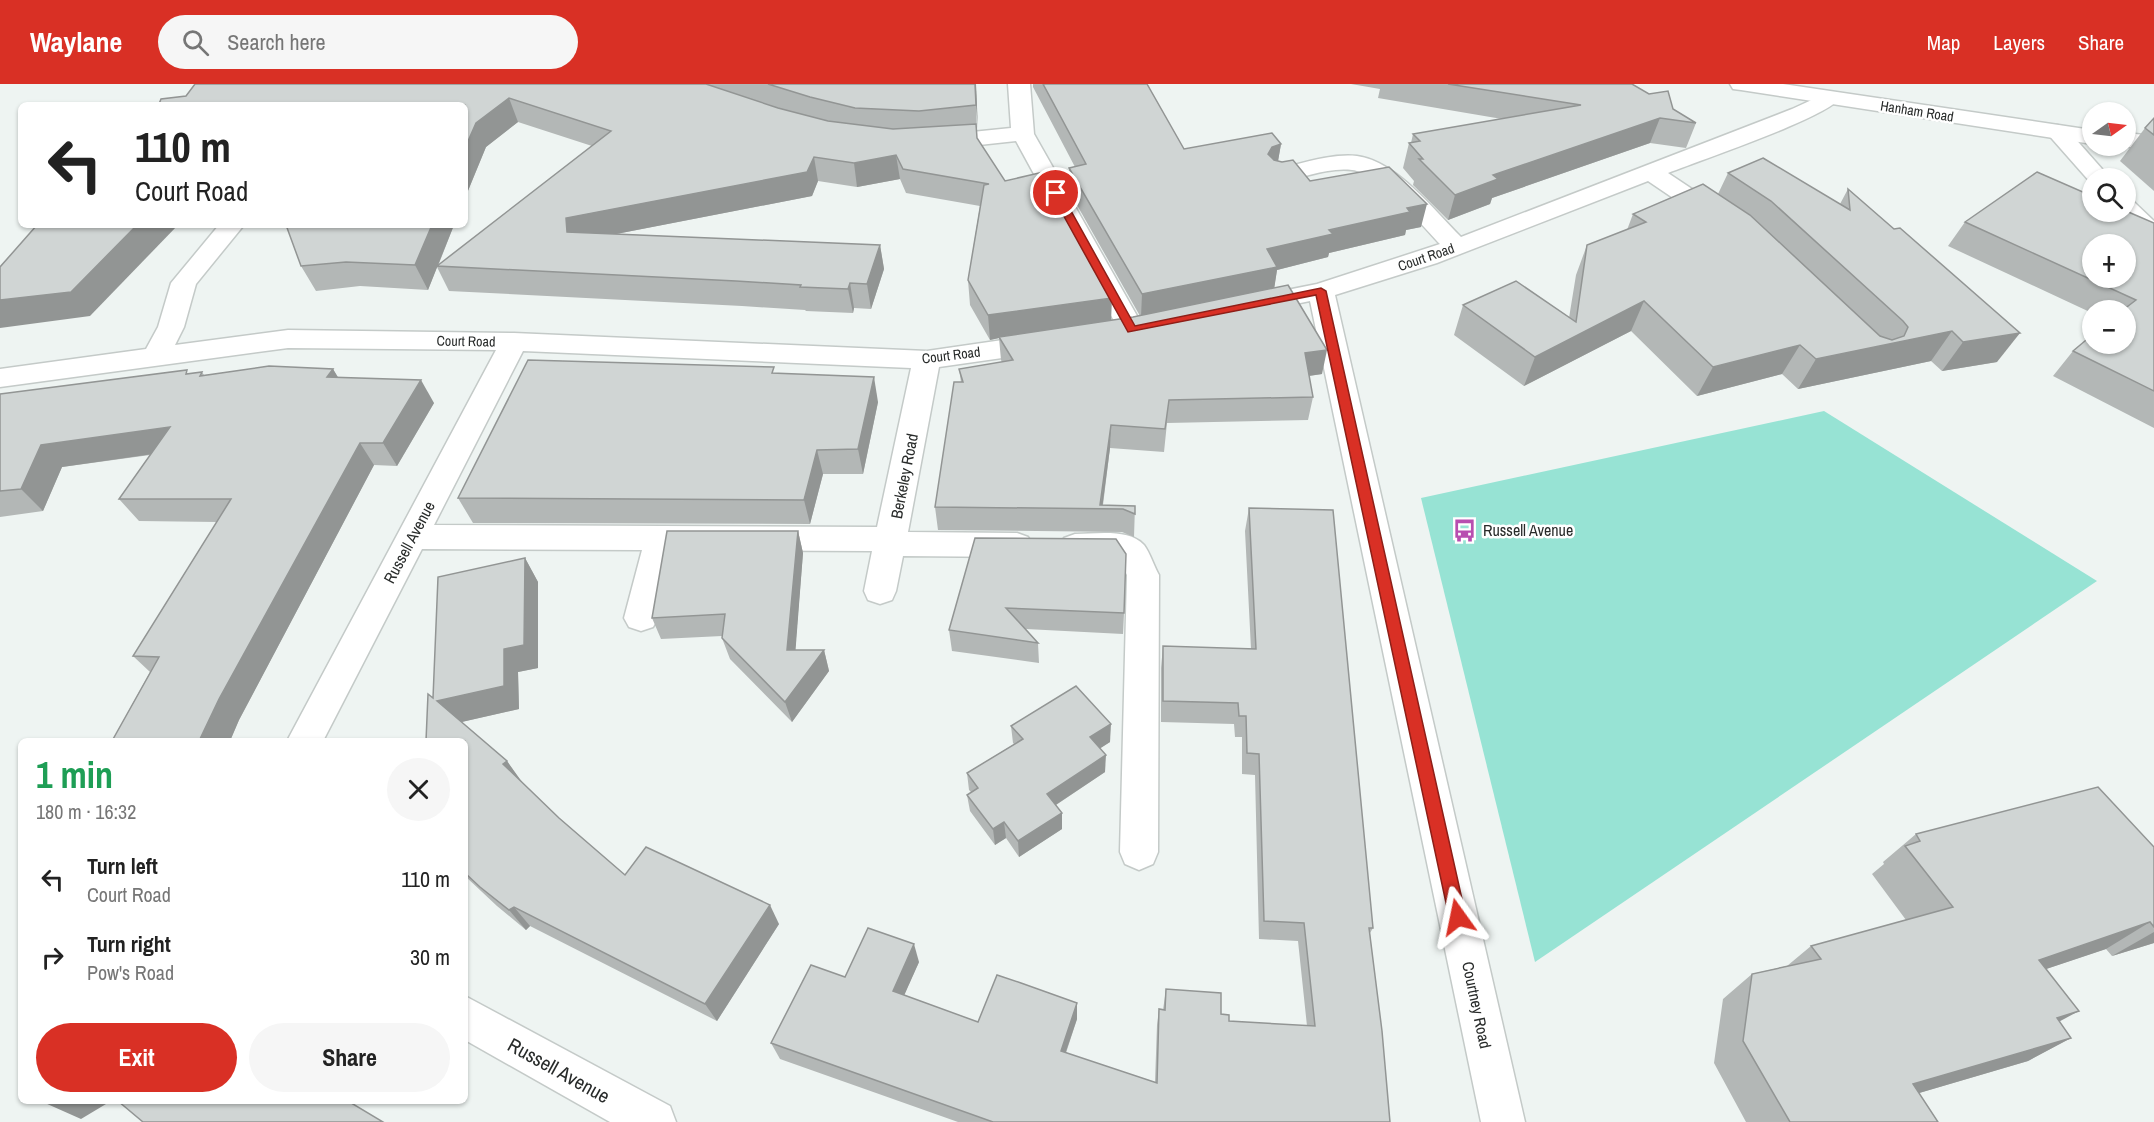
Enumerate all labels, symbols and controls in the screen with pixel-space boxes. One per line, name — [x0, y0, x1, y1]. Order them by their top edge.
search box — [158, 15, 578, 69]
text: Waylane — [30, 23, 122, 61]
icon: search — [179, 26, 212, 59]
text: Search here — [227, 27, 326, 57]
text: Map — [1927, 28, 1960, 57]
text: Layers — [1993, 28, 2045, 57]
text: Share — [2078, 28, 2124, 57]
street label: Hanham Road — [1879, 96, 1955, 126]
north arrow — [2082, 102, 2136, 156]
map controls — [2082, 102, 2136, 354]
text: 110 m — [135, 119, 231, 175]
icon: left — [36, 126, 114, 204]
pin — [1030, 167, 1081, 218]
button: search — [2082, 168, 2136, 222]
text: Court Road — [135, 173, 248, 209]
icon: arrive — [1039, 176, 1072, 209]
button: + — [2082, 234, 2136, 288]
street label: Court Road — [1395, 239, 1457, 275]
button: − — [2082, 300, 2136, 354]
street label: Court Road — [436, 331, 496, 351]
street label: Court Road — [921, 342, 981, 368]
street label: Berkeley Road — [885, 432, 923, 520]
street label: Russell Avenue — [378, 497, 440, 587]
bus stop icon: Russell Avenue — [1452, 517, 1478, 543]
place label: Russell Avenue — [1483, 519, 1573, 541]
text: 1 min — [36, 751, 113, 799]
button: close — [387, 758, 450, 821]
text: 180 m · 16:32 — [36, 798, 136, 825]
text: Turn left — [87, 851, 158, 881]
icon: left — [36, 863, 69, 896]
text: 110 m — [401, 864, 450, 894]
text: Court Road — [87, 881, 171, 908]
position arrow — [1426, 885, 1490, 949]
text: Turn right — [87, 929, 171, 959]
icon: right — [36, 941, 69, 974]
text: 30 m — [410, 942, 450, 972]
text: Pow's Road — [87, 959, 174, 986]
street label: Courtney Road — [1457, 960, 1497, 1050]
button: Exit — [36, 1023, 237, 1092]
button: Share — [249, 1023, 450, 1092]
street label: Russell Avenue — [503, 1031, 615, 1109]

